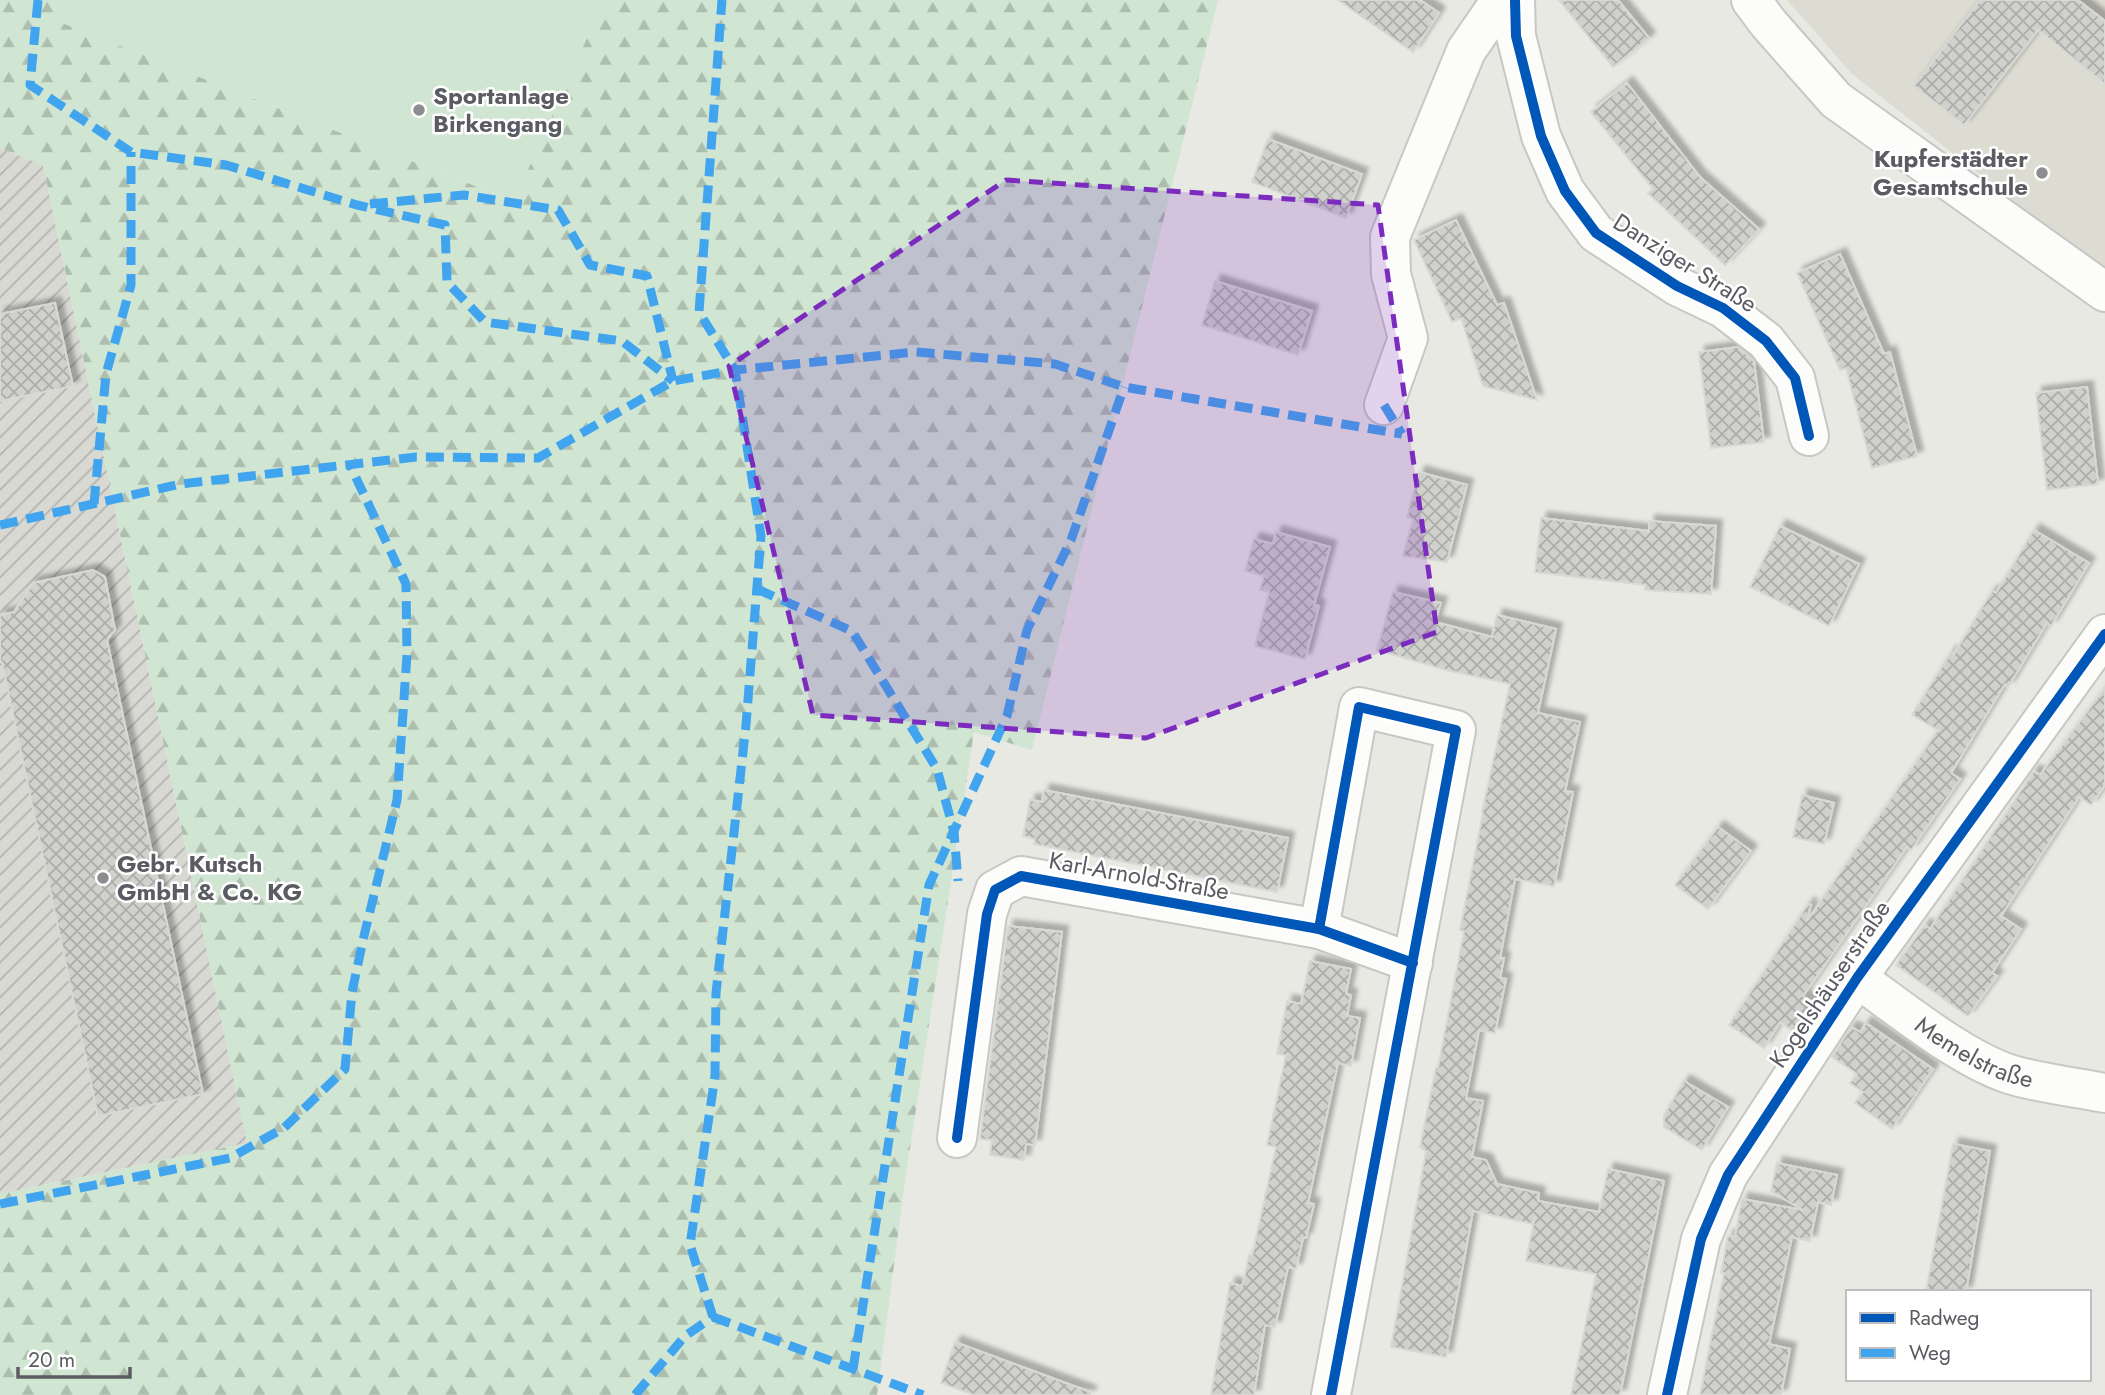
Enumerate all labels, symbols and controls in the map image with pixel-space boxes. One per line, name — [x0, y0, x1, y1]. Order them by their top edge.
place label: Sportanlage Birkengang — [433, 78, 569, 141]
marker: Sportanlage Birkengang — [411, 102, 427, 118]
place label: Kupferstädter Gesamtschule — [1873, 141, 2028, 204]
marker: Kupferstädter Gesamtschule — [2034, 165, 2050, 181]
street label: Danziger Straße — [1607, 204, 1764, 321]
street label: Karl-Arnold-Straße — [1046, 842, 1232, 909]
place label: Gebr. Kutsch GmbH & Co. KG — [117, 846, 302, 909]
marker: Gebr. Kutsch GmbH & Co. KG — [95, 870, 111, 886]
street label: Kogelshäuserstraße — [1760, 893, 1899, 1075]
street label: Memelstraße — [1908, 1007, 2037, 1097]
legend — [1846, 1290, 2091, 1381]
text: Radweg — [1909, 1303, 1980, 1333]
scale bar — [18, 1336, 130, 1380]
text: Weg — [1909, 1338, 1951, 1368]
text: 20 m — [28, 1345, 75, 1375]

